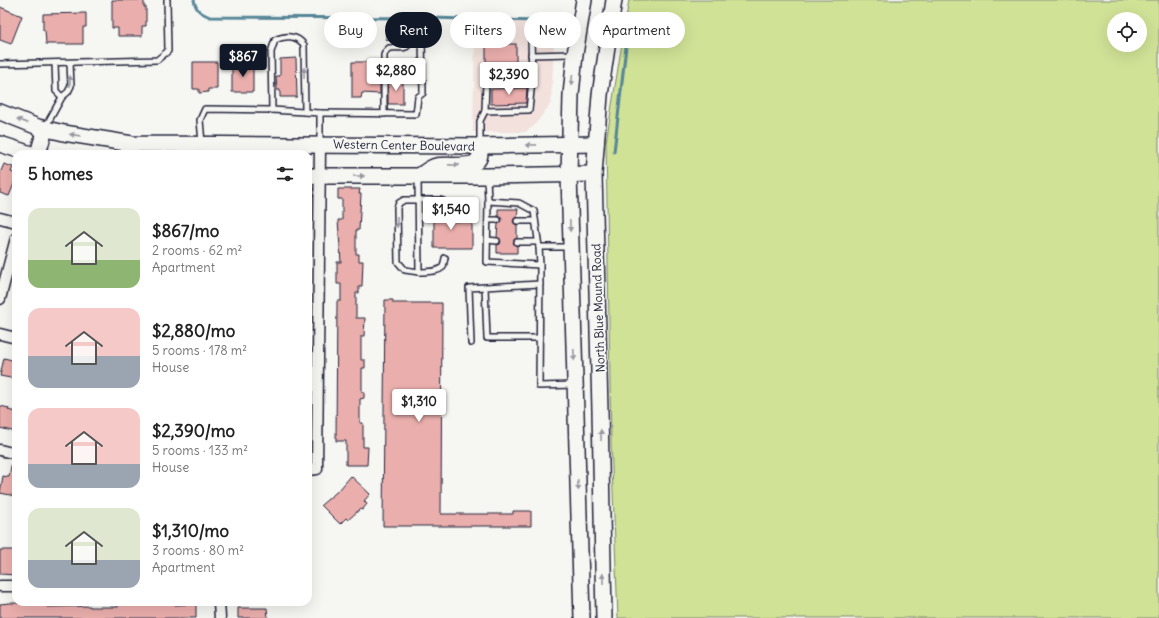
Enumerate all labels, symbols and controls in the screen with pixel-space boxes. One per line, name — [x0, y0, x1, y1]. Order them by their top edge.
chip: Buy — [324, 12, 377, 48]
chip: Rent — [385, 12, 442, 48]
chip: Filters — [450, 12, 516, 48]
chip: New — [524, 12, 581, 48]
chip: Apartment — [589, 12, 685, 48]
map controls — [1107, 12, 1147, 52]
button: locate — [1107, 12, 1147, 52]
pin: $867 — [219, 44, 267, 78]
text: $867 — [229, 48, 257, 65]
pin: $2,880 — [363, 58, 429, 92]
text: $2,880 — [376, 62, 416, 79]
pin: $2,390 — [476, 62, 542, 96]
text: $2,390 — [489, 66, 529, 83]
one-way arrow — [301, 67, 308, 79]
one-way arrow — [67, 74, 73, 87]
one-way arrow — [569, 74, 576, 86]
one-way arrow — [16, 117, 28, 123]
one-way arrow — [69, 132, 81, 138]
street label: Western Center Boulevard — [333, 136, 475, 154]
one-way arrow — [524, 142, 537, 148]
one-way arrow — [448, 162, 461, 168]
text: 5 homes — [28, 163, 93, 185]
icon: filters — [274, 163, 296, 185]
one-way arrow — [353, 173, 366, 179]
pin: $1,540 — [418, 197, 484, 231]
text: $1,540 — [432, 201, 470, 218]
one-way arrow — [394, 216, 400, 229]
text: $867/mo — [152, 220, 219, 242]
one-way arrow — [567, 220, 573, 233]
icon: home — [60, 224, 108, 272]
text: 2 rooms · 62 m² — [152, 242, 242, 259]
street label: North Blue Mound Road — [588, 243, 608, 373]
text: Apartment — [152, 259, 215, 276]
text: $2,880/mo — [152, 320, 235, 342]
icon: home — [60, 324, 108, 372]
text: 5 rooms · 178 m² — [152, 342, 247, 359]
one-way arrow — [571, 349, 577, 362]
text: House — [152, 359, 189, 376]
pin: $1,310 — [386, 389, 452, 423]
text: $1,310 — [401, 393, 437, 410]
text: $2,390/mo — [152, 420, 235, 442]
icon: home — [60, 424, 108, 472]
one-way arrow — [598, 428, 604, 441]
text: 5 rooms · 133 m² — [152, 442, 248, 459]
text: House — [152, 459, 189, 476]
one-way arrow — [574, 479, 581, 491]
text: $1,310/mo — [152, 520, 229, 542]
icon: home — [60, 524, 108, 572]
text: 3 rooms · 80 m² — [152, 542, 244, 559]
text: Apartment — [152, 559, 215, 576]
one-way arrow — [600, 572, 606, 585]

